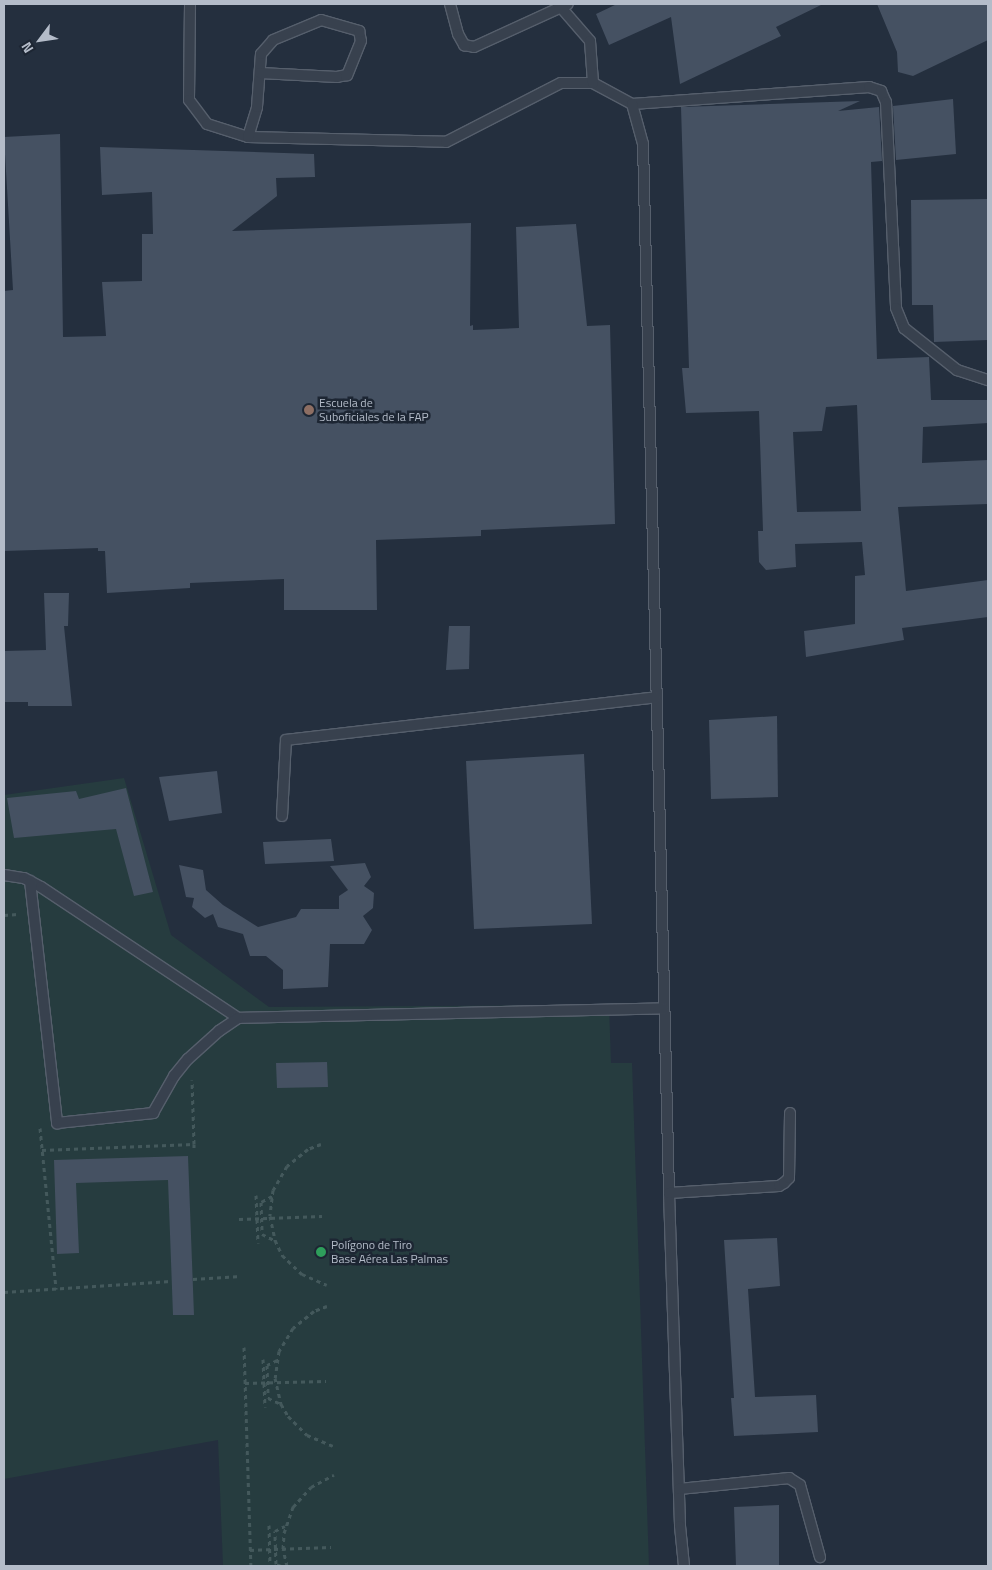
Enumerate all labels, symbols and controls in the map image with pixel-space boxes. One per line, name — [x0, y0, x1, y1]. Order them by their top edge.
north arrow — [15, 15, 65, 65]
text: N — [15, 38, 38, 58]
place label: Escuela de Suboficiales de la FAP — [319, 396, 429, 424]
marker: Escuela de Suboficiales de la FAP — [303, 404, 315, 416]
place label: Polígono de Tiro Base Aérea Las Palmas — [331, 1238, 448, 1266]
marker: Polígono de Tiro Base Aérea Las Palmas — [315, 1246, 327, 1258]

